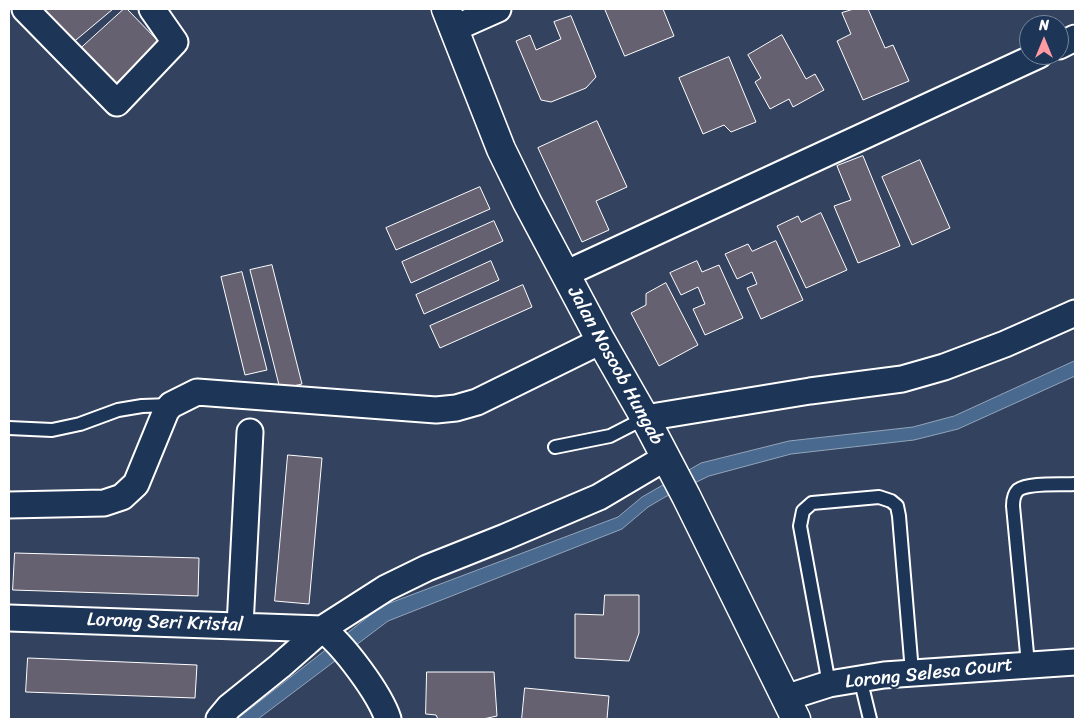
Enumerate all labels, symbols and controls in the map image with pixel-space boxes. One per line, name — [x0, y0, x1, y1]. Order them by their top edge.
text: N — [1039, 13, 1049, 38]
north arrow — [1019, 15, 1069, 65]
street label: Jalan Nosoob Hungab — [562, 283, 668, 449]
street label: Lorong Seri Kristal — [87, 609, 243, 637]
street label: Lorong Selesa Court — [844, 654, 1014, 694]

